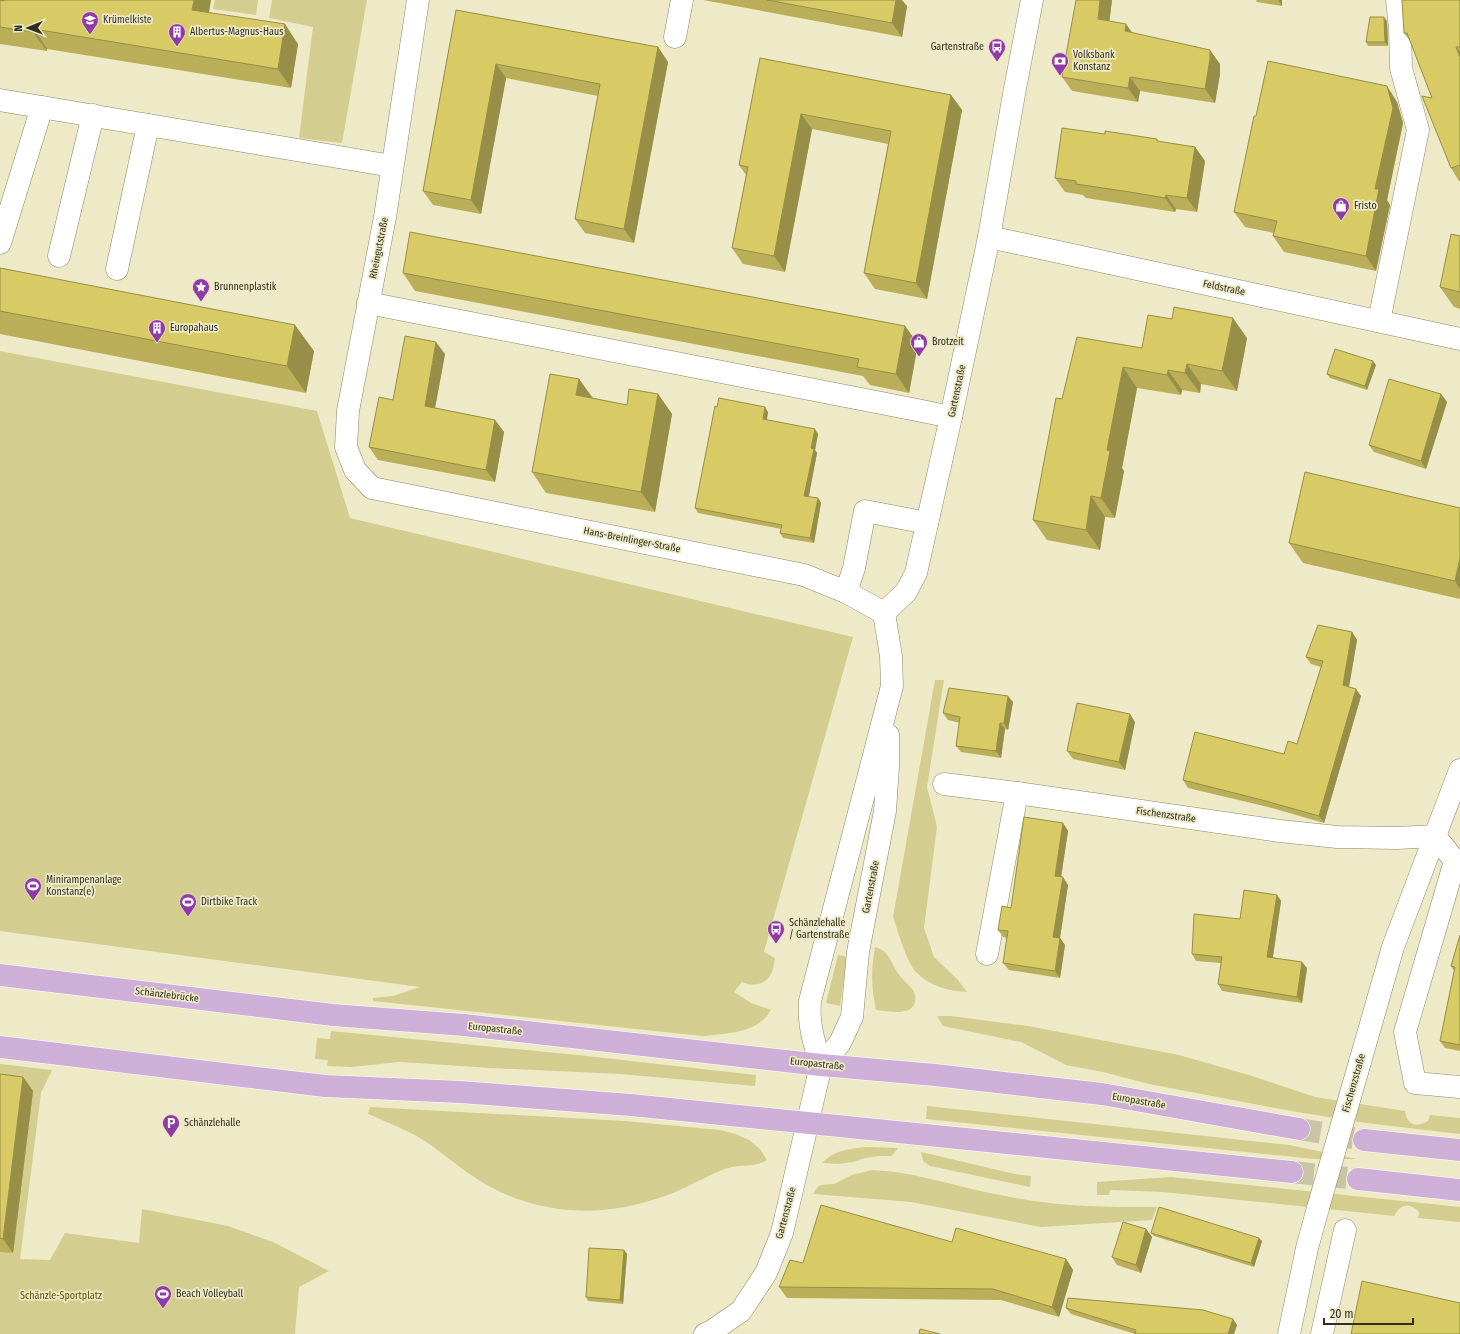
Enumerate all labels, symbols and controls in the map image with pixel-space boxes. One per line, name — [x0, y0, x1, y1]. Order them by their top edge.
north arrow — [8, 8, 48, 48]
school or university icon: Krümelkiste — [80, 10, 100, 35]
place label: Krümelkiste — [103, 14, 152, 26]
building icon: Albertus-Magnus-Haus — [167, 22, 187, 47]
text: N — [12, 25, 25, 32]
place label: Albertus-Magnus-Haus — [190, 26, 283, 38]
bus stop icon: Gartenstraße — [987, 37, 1007, 62]
place label: Gartenstraße — [931, 41, 984, 53]
place label: Volksbank Konstanz — [1073, 49, 1115, 73]
bank icon: Volksbank Konstanz — [1050, 51, 1070, 76]
shop icon: Fristo — [1331, 196, 1351, 221]
place label: Fristo — [1354, 200, 1377, 212]
street label: Rheingutstraße — [367, 216, 391, 280]
place icon: Brunnenplastik — [191, 277, 211, 302]
street label: Feldstraße — [1202, 278, 1246, 298]
place label: Brunnenplastik — [214, 281, 277, 293]
building icon: Europahaus — [147, 318, 167, 343]
place label: Europahaus — [170, 322, 218, 334]
shop icon: Brotzeit — [909, 332, 929, 357]
place label: Brotzeit — [932, 336, 965, 348]
street label: Gartenstraße — [946, 364, 968, 418]
street label: Hans-Breinlinger-Straße — [583, 525, 682, 555]
street label: Fischenzstraße — [1135, 805, 1197, 825]
street label: Gartenstraße — [860, 860, 882, 914]
place label: Minirampenanlage Konstanz(e) — [46, 874, 122, 898]
sports icon: Minirampenanlage Konstanz(e) — [23, 876, 43, 901]
sports icon: Dirtbike Track — [178, 892, 198, 917]
place label: Dirtbike Track — [201, 896, 257, 908]
place label: Schänzlehalle / Gartenstraße — [789, 917, 849, 941]
bus stop icon: Schänzlehalle / Gartenstraße — [766, 919, 786, 944]
street label: Schänzlebrücke — [135, 985, 200, 1005]
street label: Europastraße — [467, 1020, 523, 1038]
street label: Fischenzstraße — [1340, 1052, 1368, 1114]
street label: Europastraße — [789, 1055, 845, 1073]
street label: Europastraße — [1111, 1090, 1167, 1112]
parking icon: Schänzlehalle — [161, 1113, 181, 1138]
place label: Schänzlehalle — [184, 1117, 240, 1129]
street label: Gartenstraße — [773, 1186, 799, 1240]
sports icon: Beach Volleyball — [153, 1284, 173, 1309]
place label: Beach Volleyball — [176, 1288, 243, 1300]
park label: Schänzle-Sportplatz — [20, 1290, 102, 1302]
scale bar — [1324, 1300, 1413, 1326]
text: 20 m — [1330, 1307, 1354, 1321]

